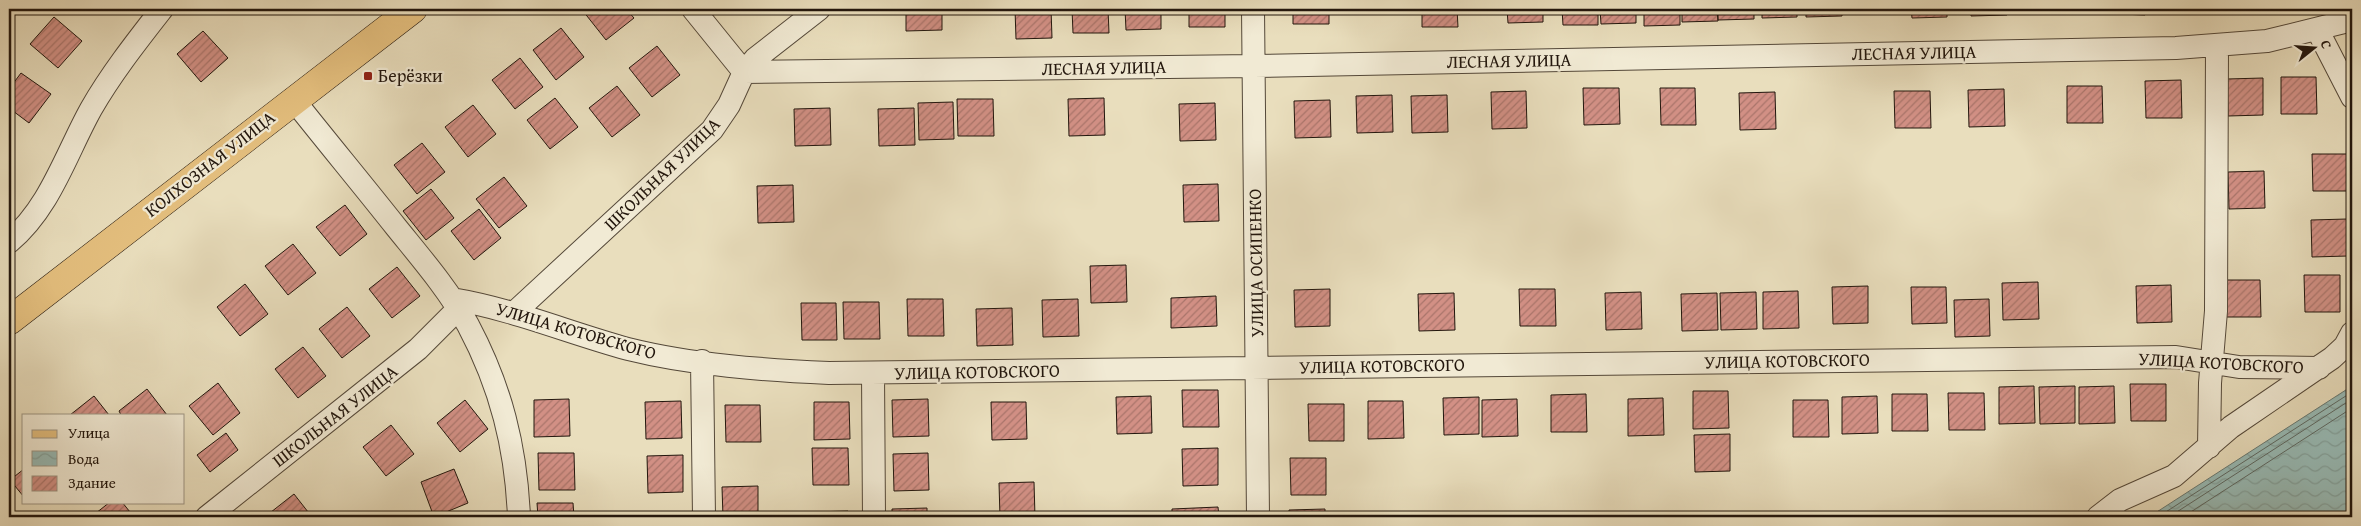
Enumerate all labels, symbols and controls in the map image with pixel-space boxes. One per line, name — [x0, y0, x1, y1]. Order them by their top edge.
north arrow — [2288, 22, 2338, 72]
text: С — [2316, 37, 2337, 51]
street label: ЛЕСНАЯ УЛИЦА — [1851, 38, 1977, 67]
street label: ЛЕСНАЯ УЛИЦА — [1446, 46, 1572, 75]
street label: ЛЕСНАЯ УЛИЦА — [1041, 53, 1167, 82]
place label: Берёзки — [378, 62, 443, 89]
marker: Берёзки — [362, 70, 374, 82]
street label: КОЛХОЗНАЯ УЛИЦА — [139, 104, 281, 223]
street label: ШКОЛЬНАЯ УЛИЦА — [597, 111, 726, 236]
street label: УЛИЦА ОСИПЕНКО — [1241, 188, 1270, 337]
street label: УЛИЦА КОТОВСКОГО — [493, 295, 660, 366]
street label: УЛИЦА КОТОВСКОГО — [2138, 345, 2305, 380]
street label: УЛИЦА КОТОВСКОГО — [1704, 346, 1870, 375]
street label: УЛИЦА КОТОВСКОГО — [1299, 351, 1465, 380]
street label: УЛИЦА КОТОВСКОГО — [894, 357, 1060, 386]
street label: ШКОЛЬНАЯ УЛИЦА — [266, 358, 403, 473]
legend — [22, 414, 185, 504]
text: Улица — [68, 422, 111, 443]
text: Вода — [68, 448, 100, 469]
text: Здание — [68, 472, 116, 493]

